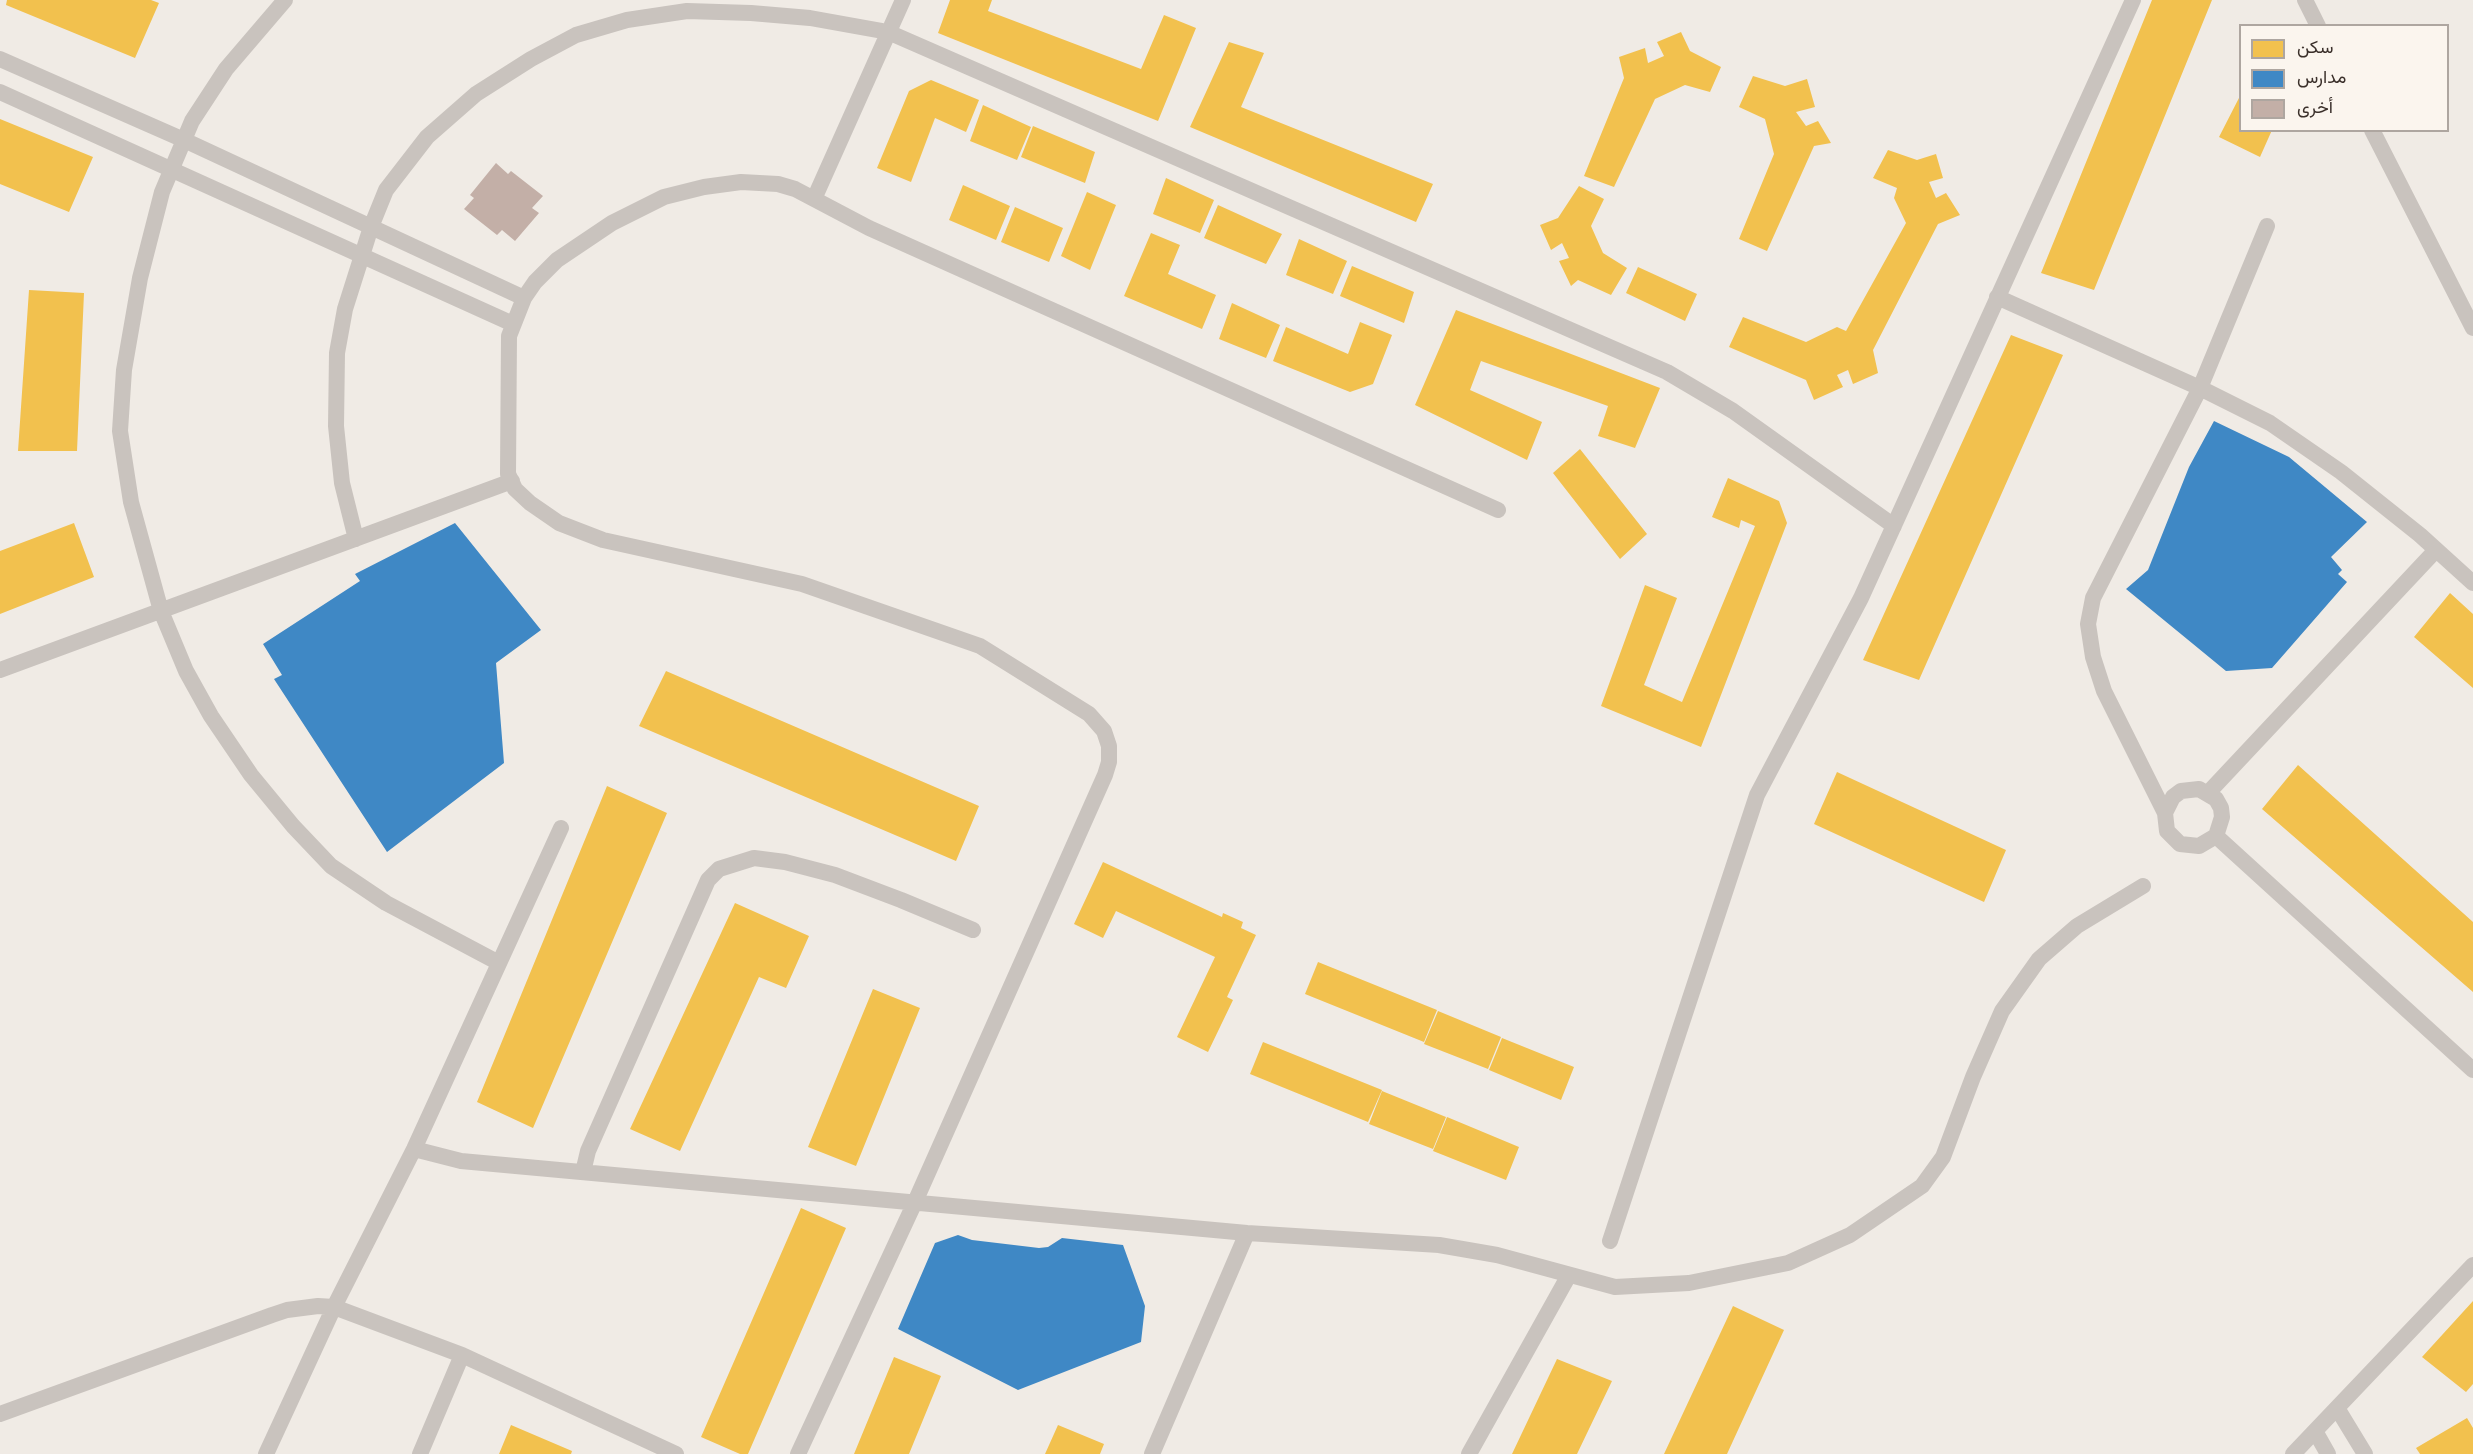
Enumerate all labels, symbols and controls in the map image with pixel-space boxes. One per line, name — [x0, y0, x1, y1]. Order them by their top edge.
legend — [2239, 24, 2449, 132]
text: سكن — [2297, 35, 2333, 58]
text: مدارس — [2297, 65, 2346, 88]
text: أخرى — [2297, 95, 2333, 118]

